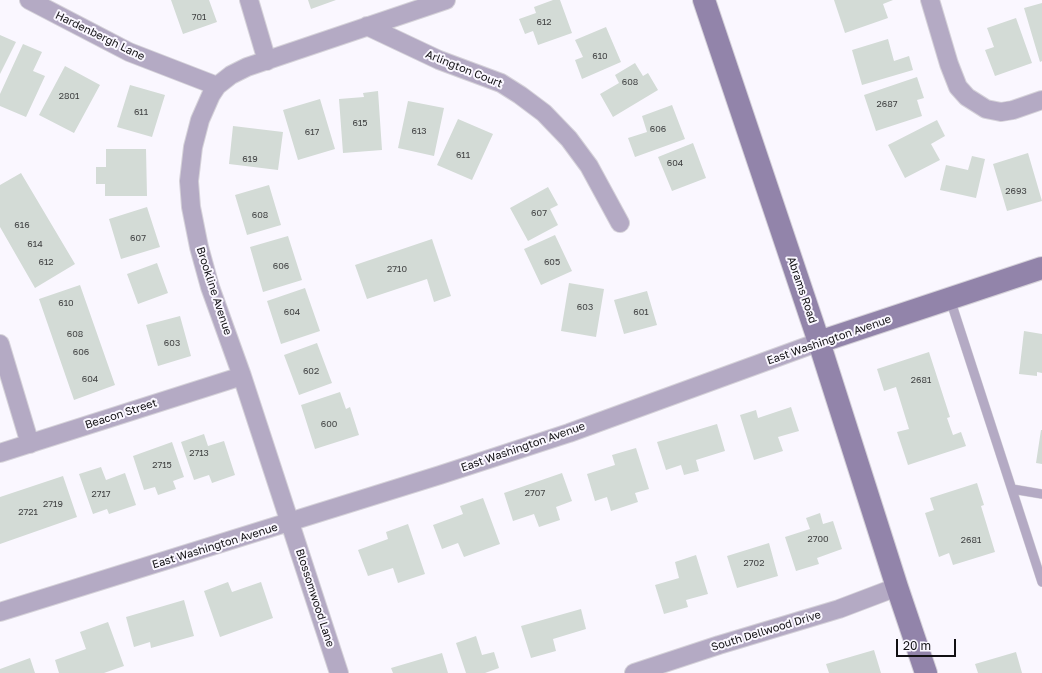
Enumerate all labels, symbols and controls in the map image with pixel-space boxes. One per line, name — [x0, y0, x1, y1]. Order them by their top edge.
street label: Hardenbergh Lane — [53, 9, 147, 63]
house number: 701 — [192, 12, 206, 22]
house number: 612 — [536, 17, 552, 27]
street label: Arlington Court — [424, 48, 504, 90]
house number: 610 — [592, 51, 608, 61]
house number: 608 — [622, 77, 638, 87]
house number: 2801 — [59, 91, 79, 101]
house number: 2687 — [877, 99, 897, 109]
house number: 611 — [134, 107, 148, 117]
house number: 615 — [352, 118, 368, 128]
house number: 606 — [650, 124, 666, 134]
house number: 613 — [411, 126, 427, 136]
house number: 617 — [305, 127, 319, 137]
house number: 611 — [456, 150, 470, 160]
house number: 619 — [242, 154, 258, 164]
house number: 604 — [667, 158, 683, 168]
house number: 2693 — [1005, 186, 1027, 196]
house number: 607 — [531, 208, 547, 218]
house number: 608 — [252, 210, 268, 220]
house number: 616 — [14, 220, 30, 230]
house number: 607 — [130, 233, 146, 243]
house number: 614 — [27, 239, 43, 249]
street label: Brookline Avenue — [193, 245, 235, 337]
street label: Abrams Road — [784, 255, 820, 325]
house number: 612 — [38, 257, 54, 267]
house number: 605 — [544, 257, 560, 267]
house number: 606 — [273, 261, 289, 271]
house number: 2710 — [387, 264, 407, 274]
house number: 610 — [58, 298, 74, 308]
house number: 603 — [577, 302, 593, 312]
house number: 604 — [284, 307, 300, 317]
house number: 601 — [633, 307, 649, 317]
street label: East Washington Avenue — [765, 313, 893, 367]
house number: 608 — [67, 329, 83, 339]
house number: 603 — [164, 338, 180, 348]
house number: 606 — [73, 347, 89, 357]
house number: 602 — [303, 366, 319, 376]
house number: 604 — [82, 374, 98, 384]
house number: 2681 — [911, 375, 931, 385]
street label: Beacon Street — [83, 396, 159, 432]
house number: 600 — [321, 419, 337, 429]
street label: East Washington Avenue — [459, 420, 587, 474]
house number: 2713 — [189, 448, 209, 458]
house number: 2715 — [152, 460, 172, 470]
house number: 2707 — [525, 488, 545, 498]
house number: 2717 — [91, 489, 111, 499]
house number: 2719 — [43, 499, 63, 509]
house number: 2721 — [18, 507, 38, 517]
street label: East Washington Avenue — [151, 521, 279, 571]
house number: 2700 — [807, 534, 829, 544]
house number: 2681 — [961, 535, 981, 545]
street label: Blossomwood Lane — [293, 547, 337, 649]
house number: 2702 — [744, 558, 764, 568]
street label: South Dellwood Drive — [710, 608, 822, 654]
scale bar — [898, 631, 958, 657]
text: 20 m — [903, 638, 931, 653]

